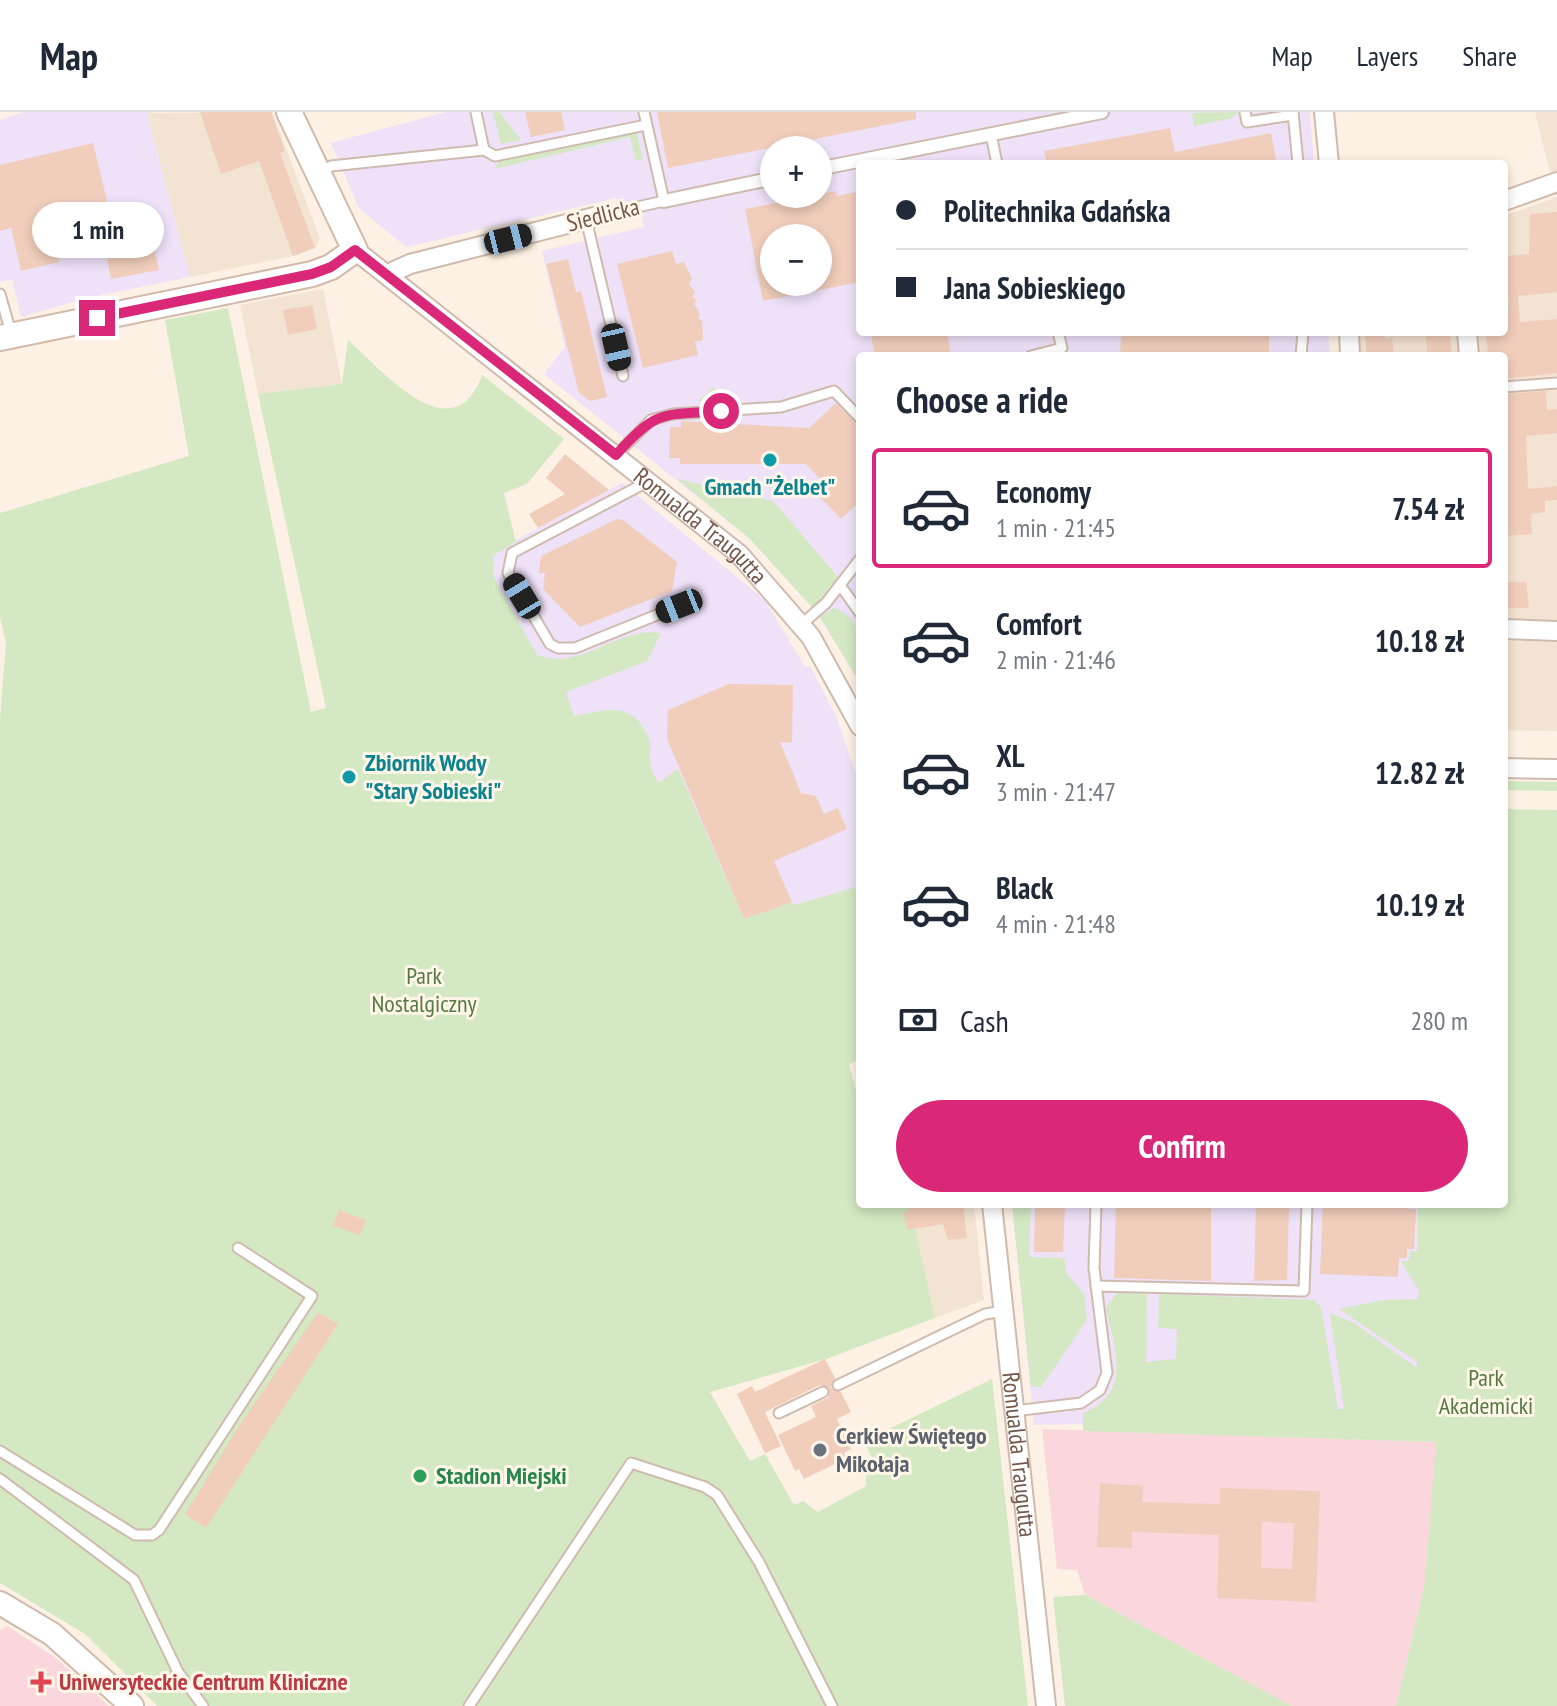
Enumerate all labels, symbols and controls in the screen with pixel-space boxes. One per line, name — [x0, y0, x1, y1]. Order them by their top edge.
text: Map — [40, 31, 98, 80]
text: Map — [1271, 37, 1313, 74]
text: Layers — [1357, 37, 1418, 74]
text: Share — [1462, 37, 1517, 74]
map controls — [760, 136, 832, 296]
button: + — [760, 136, 832, 208]
street label: Siedlicka — [563, 191, 643, 239]
text: Politechnika Gdańska — [944, 191, 1171, 230]
callout: 1 min — [31, 202, 163, 258]
text: 1 min — [72, 213, 124, 246]
car — [482, 222, 534, 256]
button: − — [760, 224, 832, 296]
text: Jana Sobieskiego — [944, 268, 1126, 307]
route end — [79, 300, 115, 336]
car — [599, 321, 633, 373]
text: Choose a ride — [896, 376, 1068, 423]
route start — [703, 393, 739, 429]
marker: Gmach "Żelbet" — [761, 451, 779, 469]
street label: Romualda Traugutta — [627, 460, 774, 590]
place label: Gmach "Żelbet" — [705, 471, 835, 502]
icon: car — [900, 472, 972, 544]
text: Economy — [996, 472, 1091, 511]
text: 7.54 zł — [1392, 489, 1464, 528]
text: 1 min · 21:45 — [996, 511, 1116, 544]
car — [499, 569, 545, 623]
car — [652, 586, 706, 626]
icon: car — [900, 604, 972, 676]
text: Comfort — [996, 604, 1082, 643]
text: 10.18 zł — [1375, 621, 1464, 660]
text: 2 min · 21:46 — [996, 643, 1116, 676]
icon: car — [900, 736, 972, 808]
text: XL — [996, 736, 1025, 775]
place label: Zbiornik Wody "Stary Sobieski" — [365, 747, 501, 806]
text: 12.82 zł — [1375, 753, 1464, 792]
marker: Zbiornik Wody "Stary Sobieski" — [340, 768, 358, 786]
text: 3 min · 21:47 — [996, 775, 1116, 808]
icon: car — [900, 868, 972, 940]
text: Black — [996, 868, 1053, 907]
text: 10.19 zł — [1375, 885, 1464, 924]
text: 4 min · 21:48 — [996, 907, 1116, 940]
park label: Park Nostalgiczny — [371, 960, 477, 1019]
icon: cash — [896, 998, 940, 1042]
text: Cash — [960, 1001, 1009, 1040]
text: 280 m — [1410, 1004, 1468, 1037]
button: Confirm — [896, 1100, 1468, 1192]
park label: Park Akademicki — [1439, 1362, 1533, 1421]
street label: Romualda Traugutta — [995, 1370, 1044, 1539]
place label: Cerkiew Świętego Mikołaja — [836, 1420, 987, 1479]
marker: Cerkiew Świętego Mikołaja — [811, 1441, 829, 1459]
place label: Stadion Miejski — [436, 1460, 567, 1491]
marker: Stadion Miejski — [411, 1467, 429, 1485]
place label: Uniwersyteckie Centrum Kliniczne — [59, 1666, 348, 1697]
marker: Uniwersyteckie Centrum Kliniczne — [30, 1671, 52, 1693]

